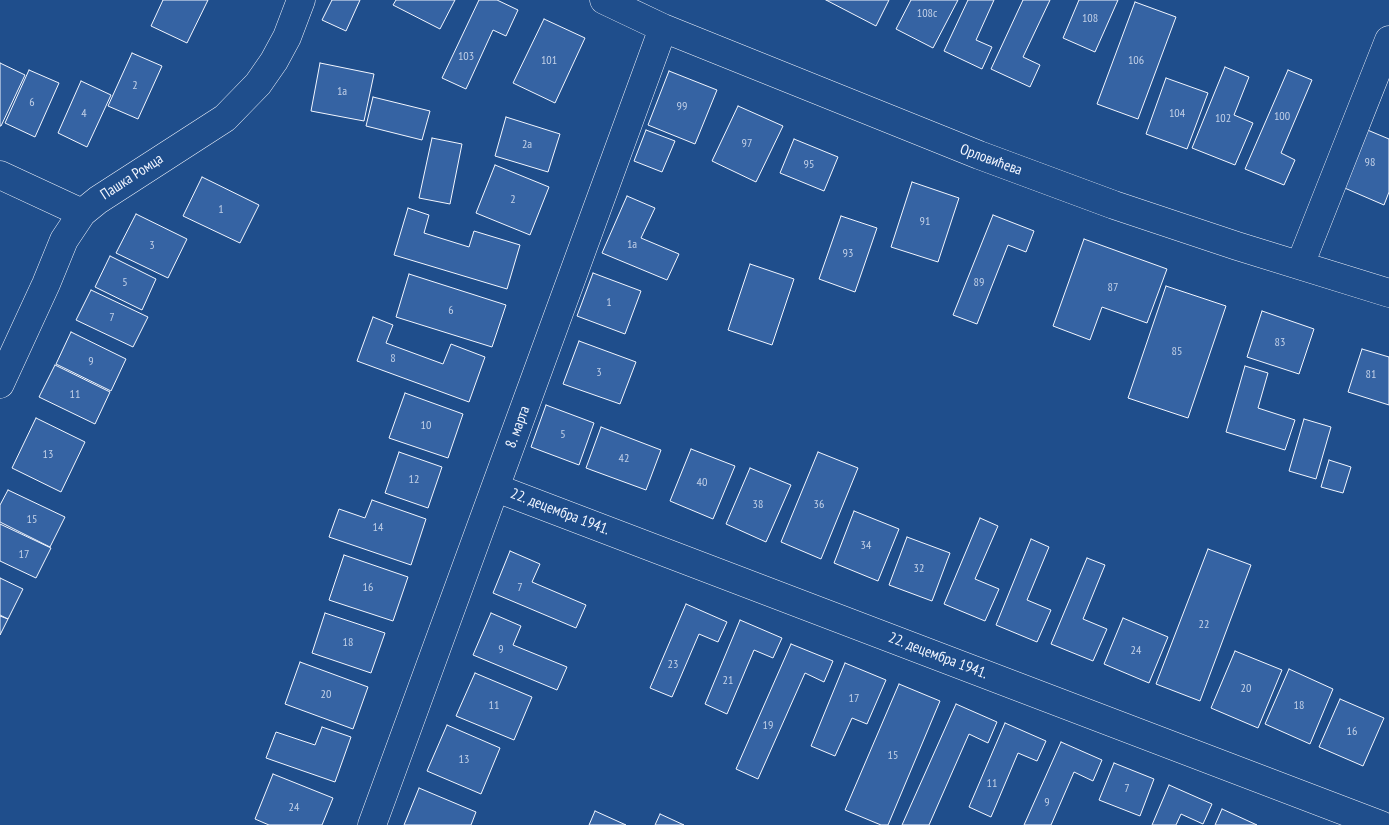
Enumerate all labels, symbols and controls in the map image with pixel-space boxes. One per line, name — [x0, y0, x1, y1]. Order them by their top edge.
house number: 108c — [917, 7, 937, 21]
house number: 108 — [1082, 12, 1098, 26]
house number: 103 — [458, 50, 474, 64]
house number: 101 — [541, 54, 557, 68]
house number: 106 — [1128, 54, 1144, 68]
house number: 2 — [132, 79, 138, 93]
house number: 1a — [337, 85, 347, 99]
house number: 6 — [29, 96, 35, 110]
house number: 99 — [677, 100, 687, 114]
house number: 4 — [81, 107, 87, 121]
house number: 104 — [1169, 107, 1185, 121]
house number: 100 — [1274, 110, 1290, 124]
house number: 102 — [1215, 112, 1231, 126]
house number: 97 — [742, 137, 752, 151]
house number: 2a — [522, 138, 532, 152]
street label: Орловићева — [957, 140, 1025, 180]
street label: Пашка Ромца — [97, 150, 167, 204]
house number: 98 — [1365, 156, 1375, 170]
house number: 95 — [804, 158, 814, 172]
house number: 2 — [510, 193, 516, 207]
house number: 1 — [218, 203, 224, 217]
house number: 91 — [920, 215, 930, 229]
house number: 1a — [627, 238, 637, 252]
house number: 3 — [149, 239, 155, 253]
house number: 93 — [843, 247, 853, 261]
house number: 5 — [122, 276, 128, 290]
house number: 89 — [974, 276, 984, 290]
house number: 87 — [1108, 281, 1118, 295]
house number: 1 — [606, 296, 612, 310]
house number: 6 — [448, 304, 454, 318]
house number: 7 — [109, 311, 115, 325]
house number: 83 — [1275, 336, 1285, 350]
house number: 85 — [1172, 345, 1182, 359]
house number: 8 — [390, 352, 396, 366]
house number: 9 — [88, 355, 94, 369]
house number: 3 — [596, 366, 602, 380]
house number: 81 — [1366, 368, 1376, 382]
house number: 11 — [70, 388, 80, 402]
street label: 8. марта — [502, 403, 534, 451]
house number: 10 — [421, 419, 431, 433]
house number: 5 — [560, 428, 566, 442]
house number: 13 — [43, 448, 53, 462]
house number: 42 — [619, 452, 629, 466]
house number: 12 — [409, 473, 419, 487]
house number: 40 — [697, 476, 707, 490]
street label: 22. децембра 1941. — [508, 485, 612, 539]
house number: 38 — [753, 498, 763, 512]
house number: 36 — [814, 498, 824, 512]
house number: 15 — [27, 513, 37, 527]
house number: 14 — [373, 521, 383, 535]
house number: 34 — [861, 539, 871, 553]
house number: 17 — [19, 548, 29, 562]
house number: 32 — [914, 562, 924, 576]
house number: 16 — [363, 581, 373, 595]
house number: 7 — [517, 581, 523, 595]
house number: 22 — [1199, 618, 1209, 632]
street label: 22. децембра 1941. — [886, 629, 990, 683]
house number: 18 — [343, 636, 353, 650]
house number: 9 — [498, 643, 504, 657]
house number: 24 — [1131, 644, 1141, 658]
house number: 23 — [668, 658, 678, 672]
house number: 21 — [723, 674, 733, 688]
house number: 20 — [1241, 682, 1251, 696]
house number: 20 — [321, 688, 331, 702]
house number: 17 — [849, 692, 859, 706]
house number: 11 — [489, 699, 499, 713]
house number: 18 — [1294, 699, 1304, 713]
house number: 19 — [763, 719, 773, 733]
house number: 16 — [1347, 725, 1357, 739]
house number: 15 — [888, 749, 898, 763]
house number: 13 — [459, 753, 469, 767]
house number: 11 — [987, 777, 997, 791]
house number: 7 — [1124, 782, 1130, 796]
house number: 9 — [1044, 796, 1050, 810]
house number: 24 — [289, 801, 299, 815]

